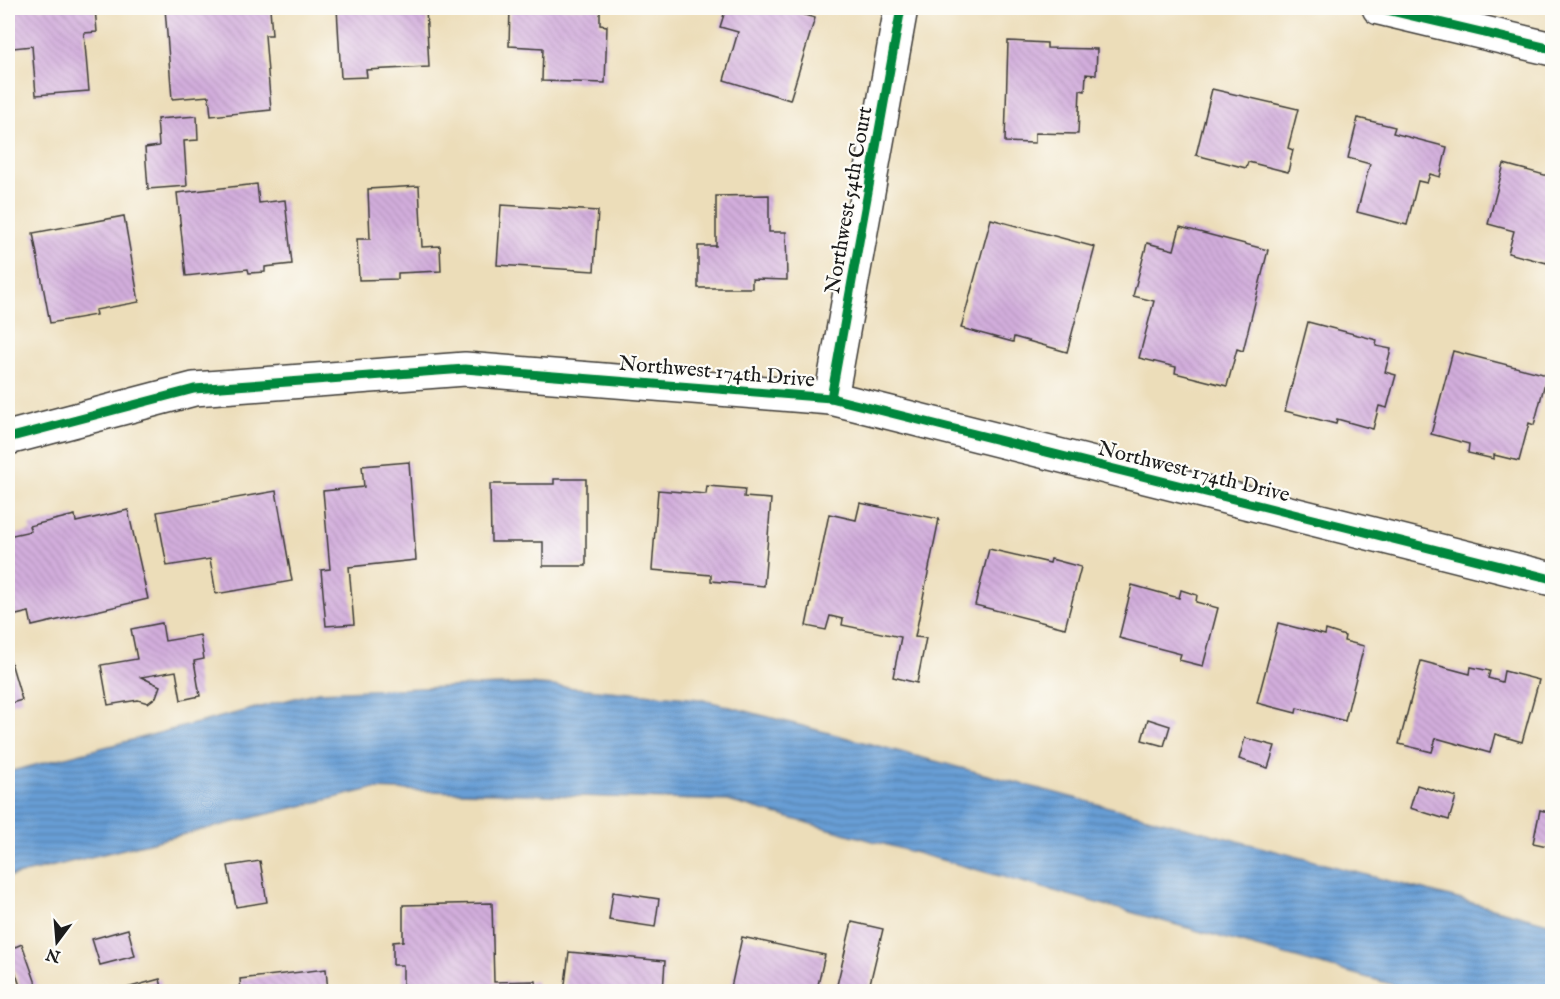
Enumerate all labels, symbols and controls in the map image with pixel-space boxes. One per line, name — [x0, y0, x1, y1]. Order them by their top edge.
street label: Northwest 54th Court — [820, 104, 879, 296]
street label: Northwest 174th Drive — [618, 350, 816, 395]
street label: Northwest 174th Drive — [1095, 436, 1293, 509]
north arrow — [27, 912, 87, 972]
text: N — [44, 943, 64, 966]

